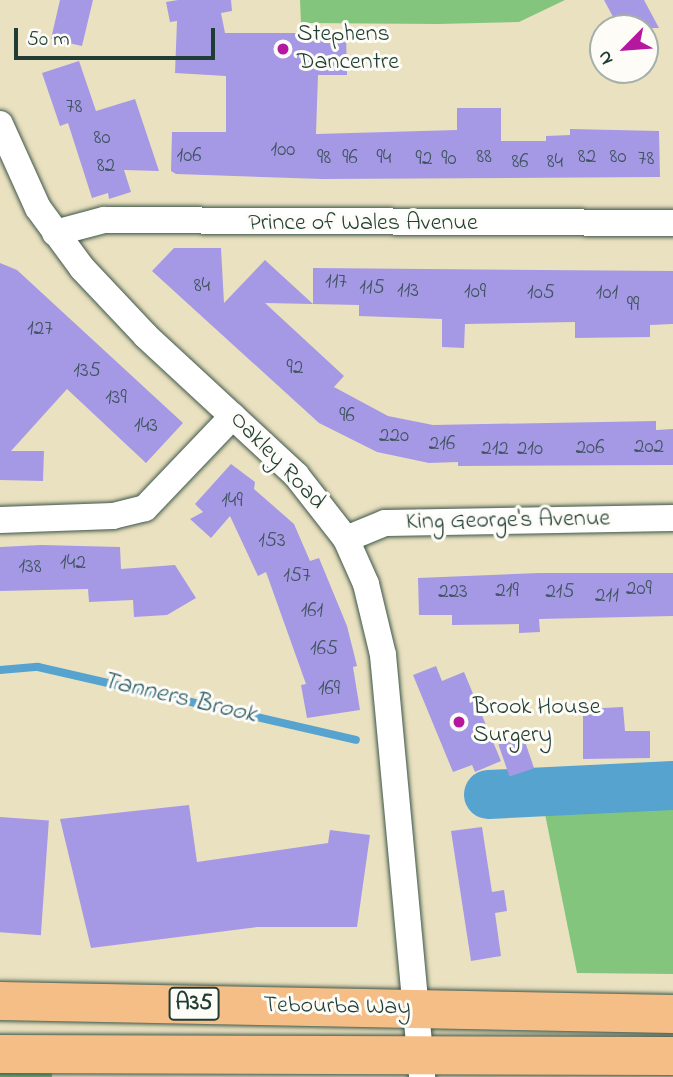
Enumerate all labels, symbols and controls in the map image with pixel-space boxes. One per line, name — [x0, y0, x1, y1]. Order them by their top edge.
scale bar — [18, 14, 219, 58]
north arrow — [589, 14, 659, 84]
place label: Stephens Dancentre — [297, 21, 399, 77]
text: 50 m — [27, 25, 70, 55]
marker: Stephens Dancentre — [275, 41, 291, 57]
text: N — [591, 46, 621, 69]
house number: 78 — [66, 94, 82, 120]
house number: 80 — [94, 125, 110, 151]
house number: 100 — [271, 137, 295, 163]
house number: 106 — [177, 143, 201, 169]
house number: 88 — [476, 144, 492, 170]
house number: 82 — [578, 144, 596, 170]
house number: 80 — [610, 144, 626, 170]
house number: 98 — [317, 145, 331, 171]
house number: 96 — [342, 145, 358, 171]
house number: 94 — [377, 145, 391, 171]
house number: 92 — [416, 146, 432, 172]
house number: 90 — [441, 146, 457, 172]
house number: 78 — [638, 146, 654, 172]
house number: 86 — [511, 149, 529, 175]
house number: 84 — [547, 149, 563, 175]
house number: 82 — [97, 153, 115, 179]
street label: Prince of Wales Avenue — [248, 210, 478, 238]
house number: 117 — [325, 269, 347, 295]
house number: 84 — [194, 273, 210, 299]
house number: 115 — [359, 275, 385, 301]
house number: 113 — [397, 278, 419, 304]
house number: 109 — [464, 279, 486, 305]
house number: 105 — [527, 280, 555, 306]
house number: 101 — [596, 280, 618, 306]
house number: 99 — [627, 292, 639, 318]
house number: 127 — [27, 316, 53, 342]
house number: 92 — [287, 355, 303, 381]
house number: 135 — [73, 358, 101, 384]
house number: 139 — [105, 385, 127, 411]
house number: 96 — [339, 403, 355, 429]
street label: Oakley Road — [223, 406, 331, 516]
house number: 143 — [134, 413, 158, 439]
house number: 220 — [379, 423, 409, 449]
house number: 216 — [429, 431, 455, 457]
house number: 202 — [634, 434, 664, 460]
house number: 206 — [576, 435, 604, 461]
house number: 212 — [481, 436, 509, 462]
house number: 210 — [517, 436, 543, 462]
house number: 149 — [221, 488, 243, 514]
street label: King George's Avenue — [406, 505, 610, 537]
house number: 153 — [258, 528, 286, 554]
house number: 142 — [60, 550, 86, 576]
house number: 138 — [18, 554, 42, 580]
house number: 157 — [283, 563, 311, 589]
house number: 209 — [626, 576, 652, 602]
house number: 219 — [495, 578, 519, 604]
house number: 223 — [438, 579, 468, 605]
house number: 215 — [545, 579, 575, 605]
house number: 211 — [595, 583, 619, 609]
house number: 161 — [301, 598, 323, 624]
house number: 165 — [310, 636, 338, 662]
water label: Tanners Brook — [99, 666, 259, 732]
house number: 169 — [318, 676, 340, 702]
place label: Brook House Surgery — [473, 694, 600, 750]
marker: Brook House Surgery — [451, 714, 467, 730]
road number: A35 — [168, 984, 220, 1023]
street label: Tebourba Way — [263, 991, 411, 1023]

